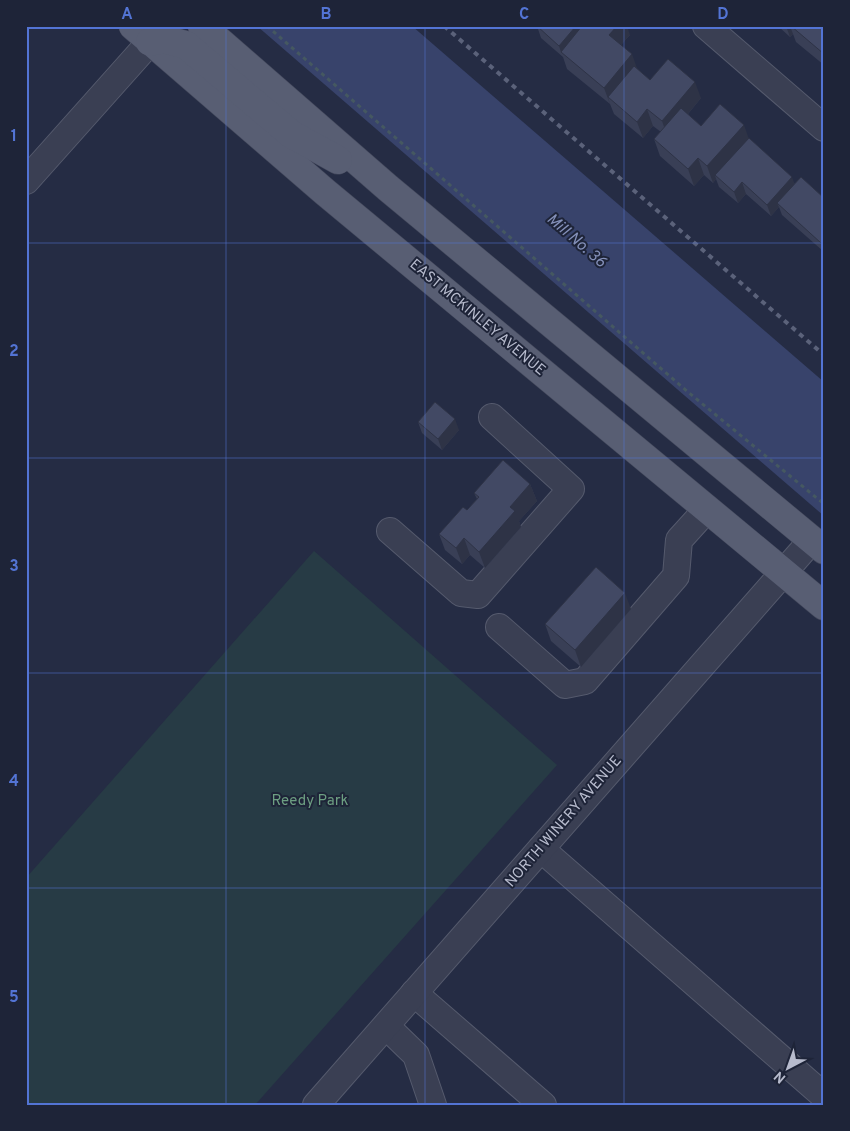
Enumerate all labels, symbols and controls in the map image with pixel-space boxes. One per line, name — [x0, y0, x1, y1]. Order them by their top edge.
text: A — [121, 5, 133, 25]
text: B — [320, 5, 332, 25]
text: C — [519, 5, 529, 25]
text: D — [717, 5, 729, 25]
text: 1 — [11, 127, 17, 147]
water label: Mill No. 36 — [542, 210, 610, 272]
street label: EAST MCKINLEY AVENUE — [405, 256, 549, 380]
text: 2 — [9, 342, 19, 362]
text: 3 — [9, 557, 19, 577]
street label: NORTH WINERY AVENUE — [502, 752, 626, 892]
text: 4 — [9, 772, 19, 792]
park label: Reedy Park — [271, 792, 349, 811]
text: 5 — [9, 988, 19, 1008]
north arrow — [762, 1044, 812, 1094]
text: N — [771, 1067, 790, 1086]

